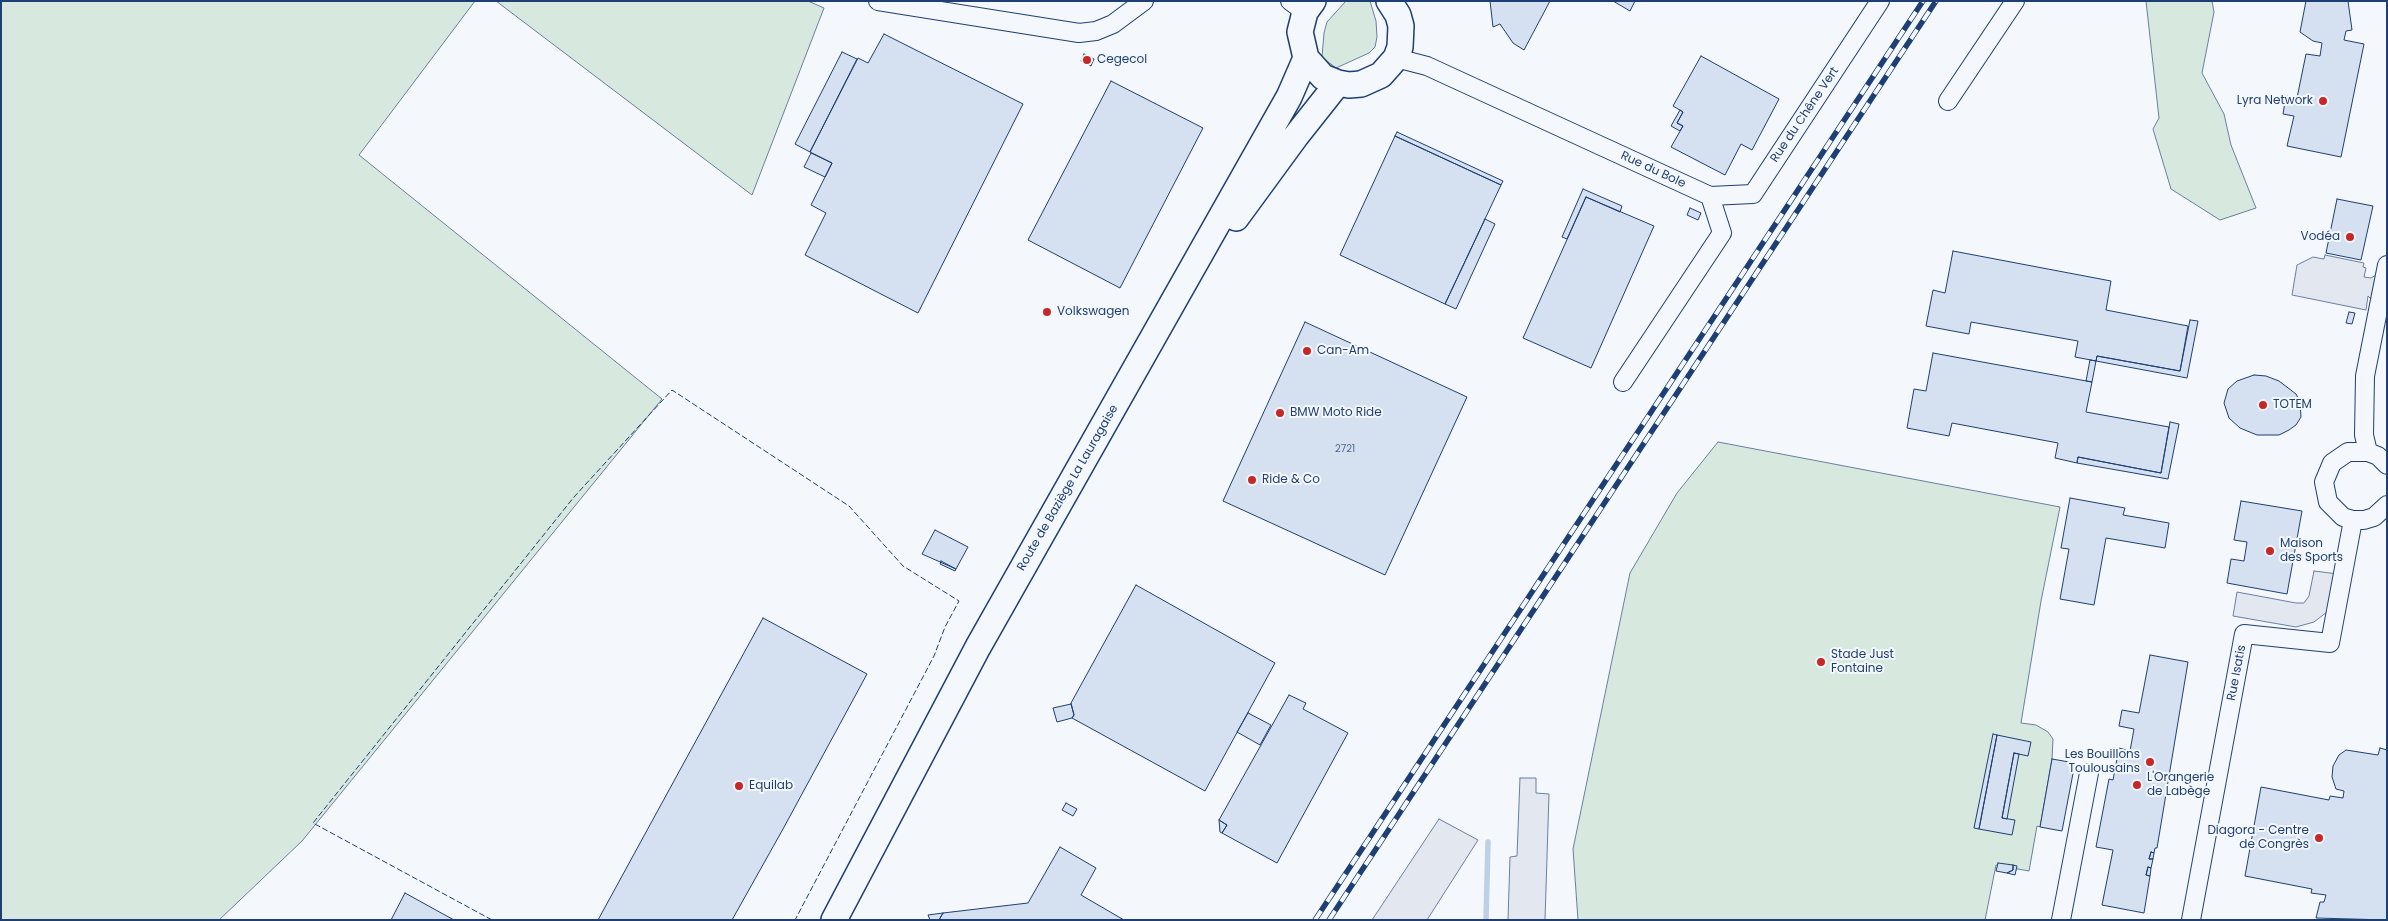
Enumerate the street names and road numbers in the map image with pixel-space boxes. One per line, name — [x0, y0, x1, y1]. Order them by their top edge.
street label: Rue du Chêne Vert — [1768, 65, 1842, 165]
street label: Rue du Bole — [1618, 149, 1688, 191]
street label: Route de Baziège La Lauragaise — [1014, 402, 1122, 574]
street label: Rue Isatis — [2225, 644, 2249, 702]

